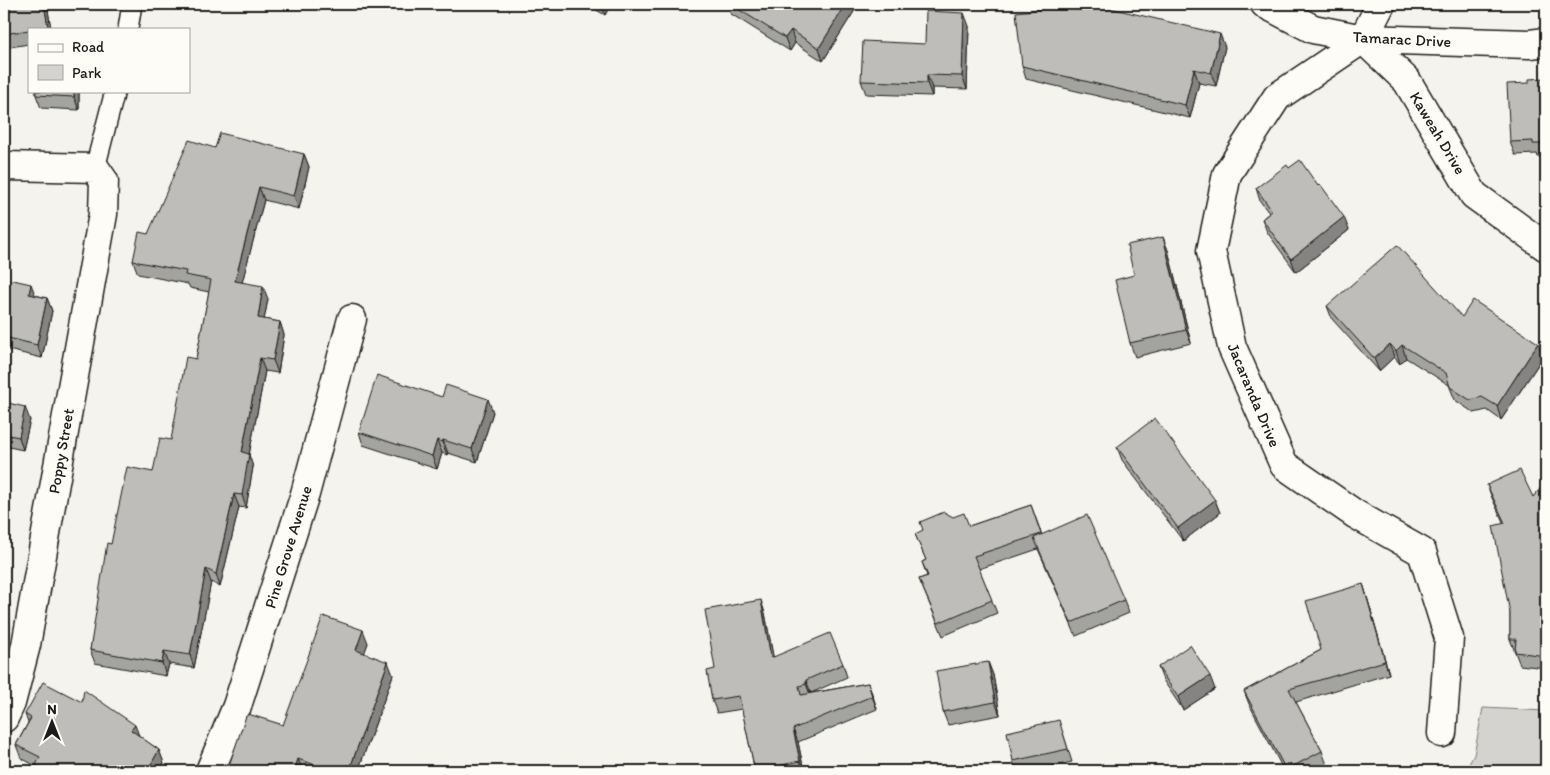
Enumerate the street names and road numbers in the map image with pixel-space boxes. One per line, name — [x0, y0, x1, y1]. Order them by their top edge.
street label: Tamarac Drive — [1352, 27, 1452, 51]
street label: Kaweah Drive — [1406, 88, 1470, 178]
street label: Jacaranda Drive — [1224, 340, 1285, 450]
street label: Poppy Street — [44, 407, 78, 495]
street label: Pine Grove Avenue — [260, 483, 316, 611]

